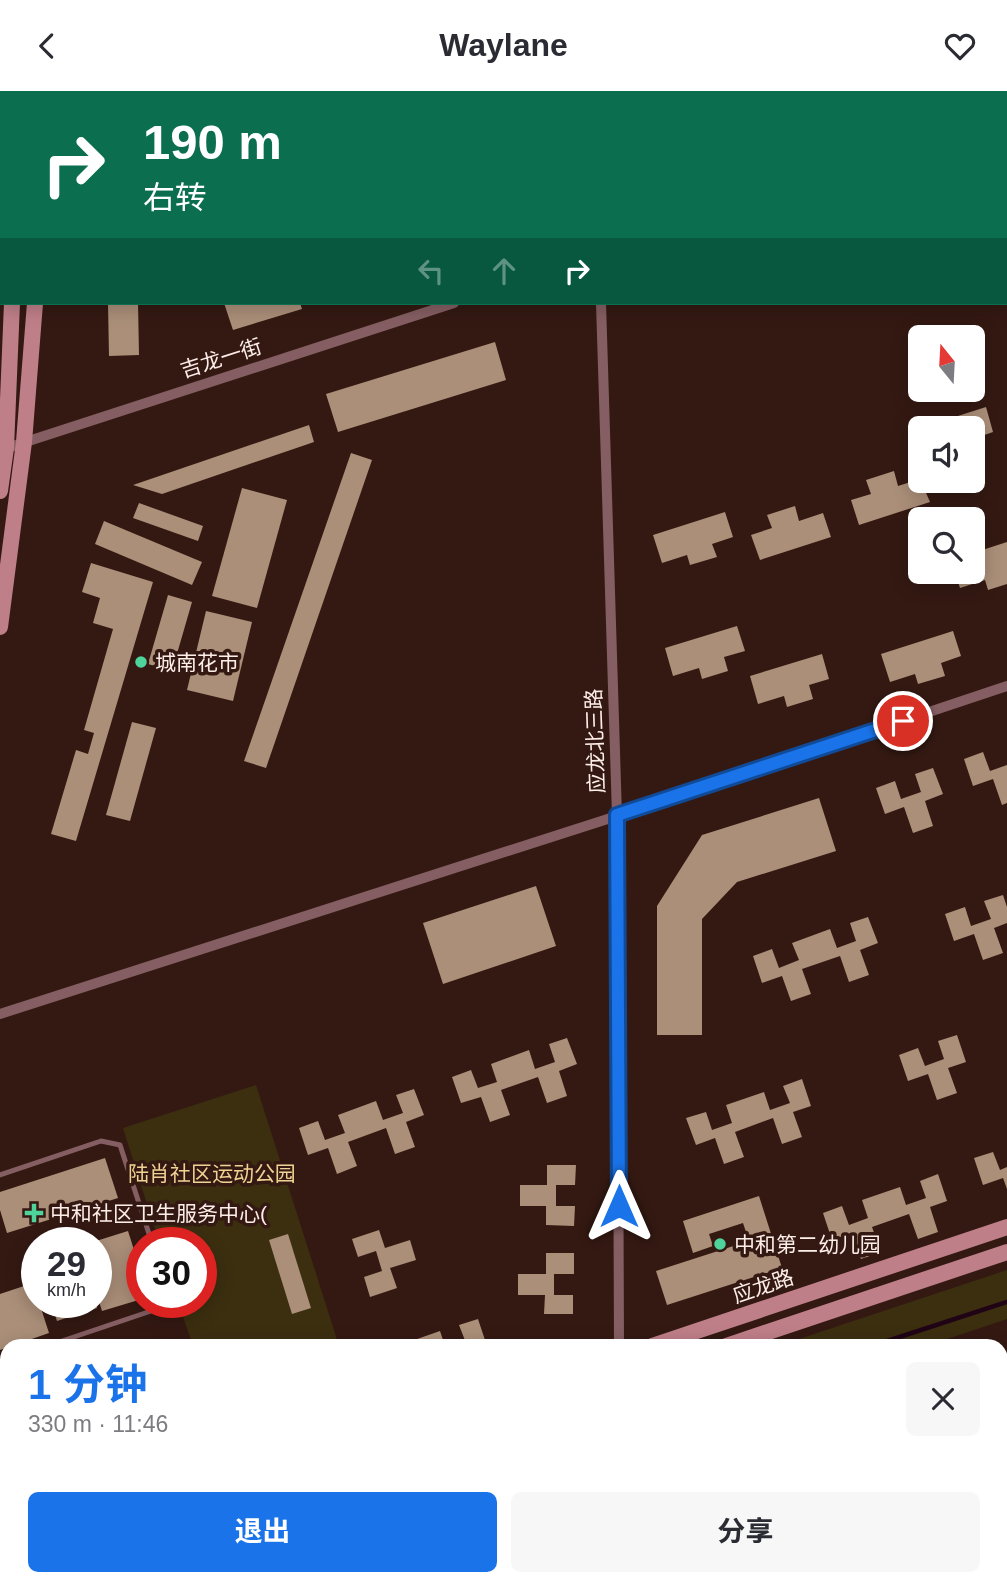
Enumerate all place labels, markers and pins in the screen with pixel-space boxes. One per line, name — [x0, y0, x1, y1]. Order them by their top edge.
place label: 城南花市 — [155, 651, 239, 674]
marker: 城南花市 — [133, 654, 149, 670]
pin — [873, 691, 933, 751]
place label: 中和社区卫生服务中心( — [50, 1202, 267, 1225]
marker: 中和社区卫生服务中心( — [24, 1203, 44, 1223]
place label: 中和第二幼儿园 — [734, 1233, 881, 1256]
marker: 中和第二幼儿园 — [712, 1236, 728, 1252]

